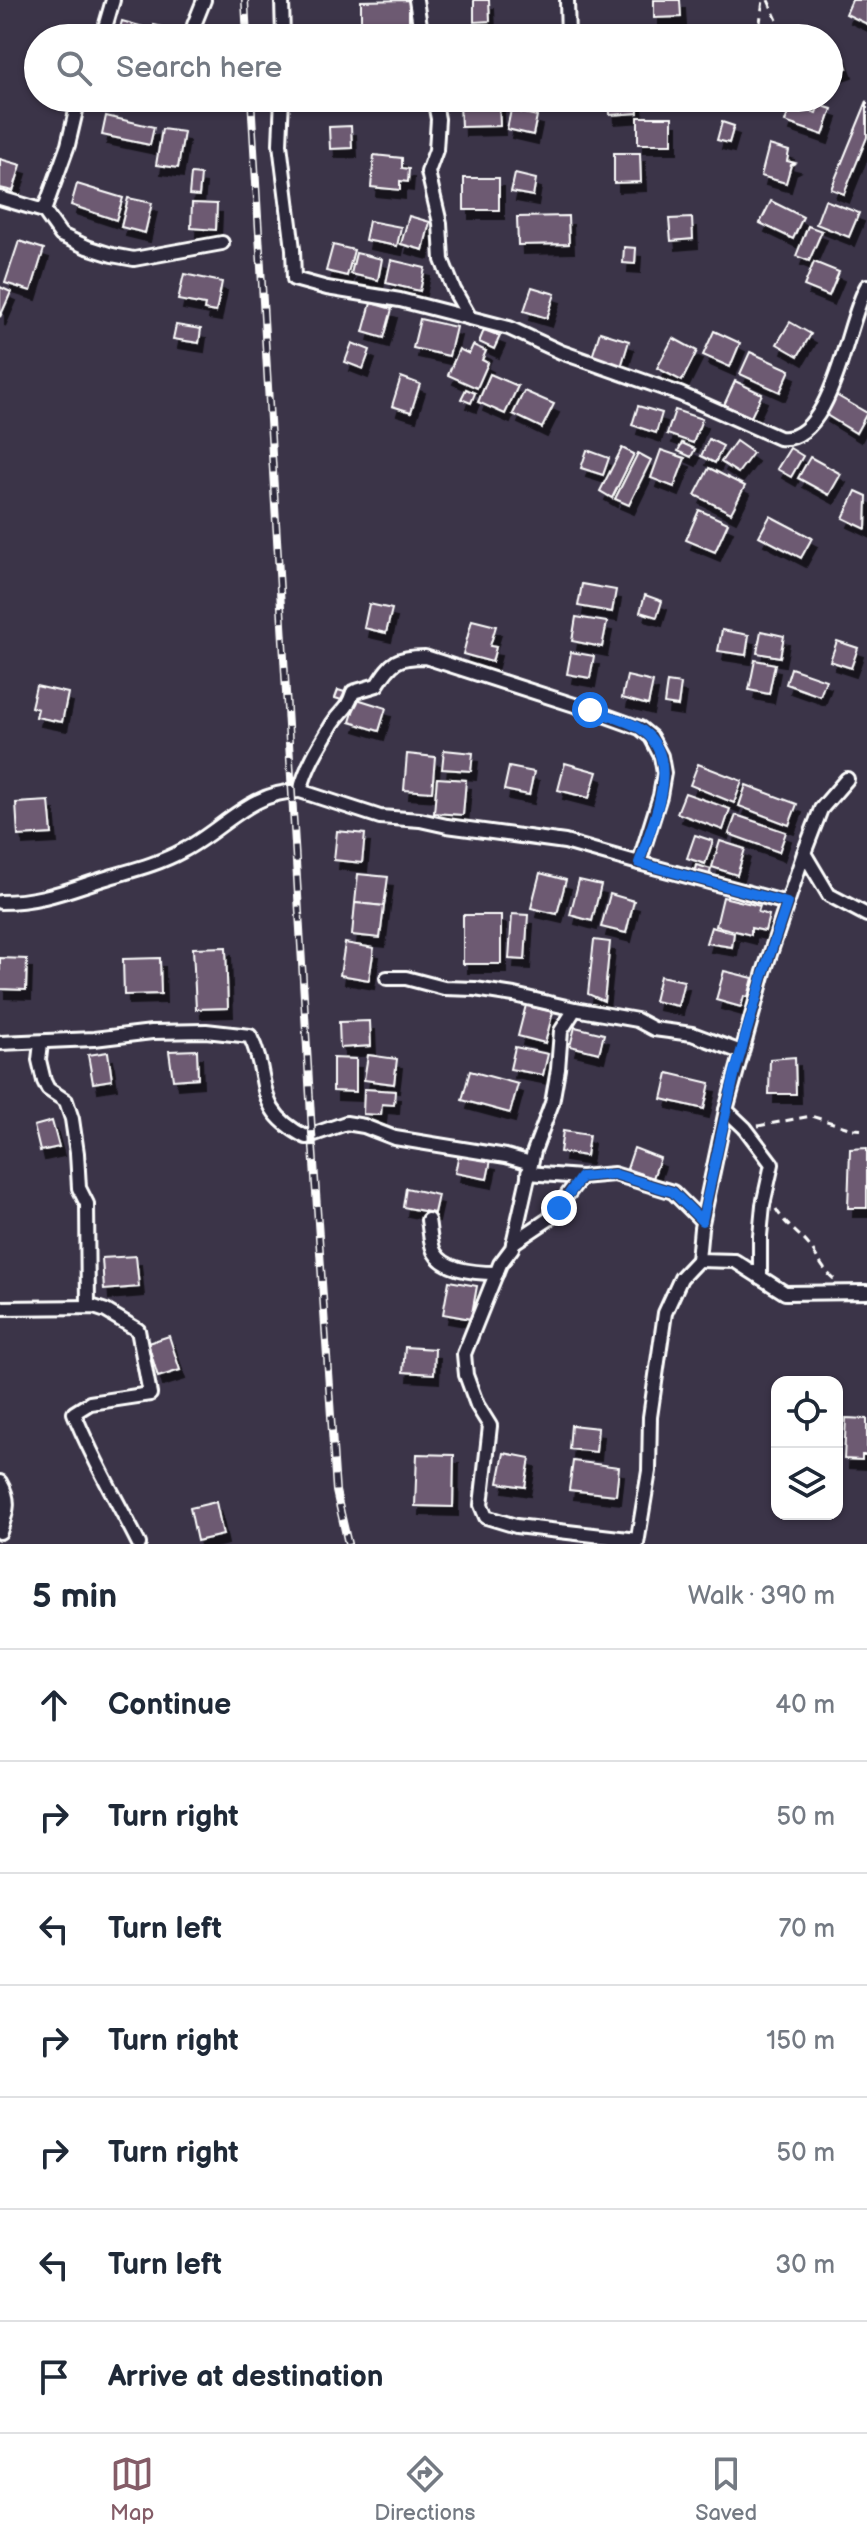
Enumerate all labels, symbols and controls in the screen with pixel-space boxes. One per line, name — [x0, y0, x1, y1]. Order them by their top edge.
search box — [24, 24, 843, 112]
icon: search — [52, 46, 96, 90]
text: Search here — [116, 50, 282, 86]
route start — [572, 692, 608, 728]
route end — [541, 1190, 577, 1226]
map controls — [771, 1376, 843, 1520]
button: locate — [771, 1376, 843, 1448]
button: layers — [771, 1448, 843, 1520]
text: 5 min — [32, 1576, 117, 1617]
text: Walk · 390 m — [688, 1581, 835, 1612]
icon: ahead — [32, 1683, 76, 1727]
text: Continue — [108, 1687, 231, 1723]
text: 40 m — [775, 1690, 835, 1721]
icon: right — [32, 1795, 76, 1839]
text: Turn right — [108, 1799, 239, 1835]
text: 50 m — [776, 1802, 835, 1833]
icon: left — [32, 1907, 76, 1951]
text: Turn left — [108, 1911, 222, 1947]
text: 70 m — [778, 1914, 835, 1945]
icon: right — [32, 2019, 76, 2063]
text: Turn right — [108, 2023, 239, 2059]
text: 150 m — [766, 2026, 835, 2057]
icon: right — [32, 2131, 76, 2175]
text: Turn right — [108, 2135, 239, 2171]
text: 50 m — [776, 2138, 835, 2169]
icon: left — [32, 2243, 76, 2287]
text: Turn left — [108, 2247, 222, 2283]
text: 30 m — [775, 2250, 835, 2281]
icon: arrive — [32, 2355, 76, 2399]
text: Arrive at destination — [108, 2359, 384, 2395]
tab: Map — [110, 2452, 154, 2527]
tab: Directions — [374, 2452, 475, 2527]
tab: Saved — [695, 2452, 757, 2527]

